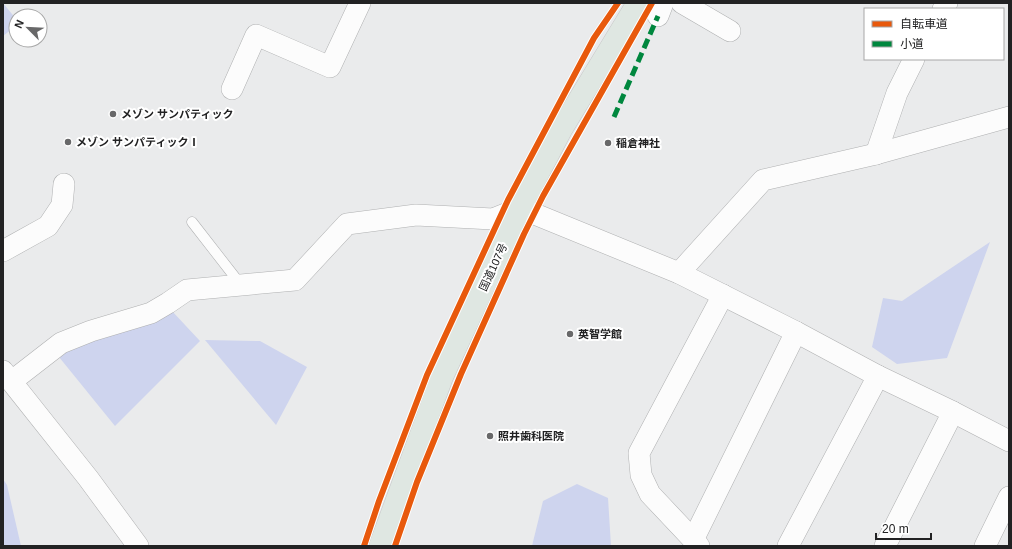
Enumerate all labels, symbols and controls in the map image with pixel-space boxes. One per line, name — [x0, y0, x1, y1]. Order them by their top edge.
north arrow — [8, 8, 48, 48]
legend — [864, 8, 1004, 60]
text: 自転車道 — [900, 17, 948, 31]
text: N — [12, 18, 26, 30]
text: 小道 — [900, 37, 924, 51]
place label: メゾン サンパティック — [121, 108, 233, 120]
marker: メゾン サンパティック — [108, 109, 118, 119]
place label: メゾン サンパティックⅠ — [76, 136, 199, 148]
marker: メゾン サンパティックⅠ — [63, 137, 73, 147]
place label: 稲倉神社 — [616, 137, 660, 149]
marker: 稲倉神社 — [603, 138, 613, 148]
street label: 国道107号 — [477, 241, 509, 293]
place label: 英智学館 — [578, 328, 622, 340]
marker: 英智学館 — [565, 329, 575, 339]
place label: 照井歯科医院 — [498, 430, 564, 442]
marker: 照井歯科医院 — [485, 431, 495, 441]
scale bar — [876, 515, 931, 541]
text: 20 m — [882, 522, 909, 536]

